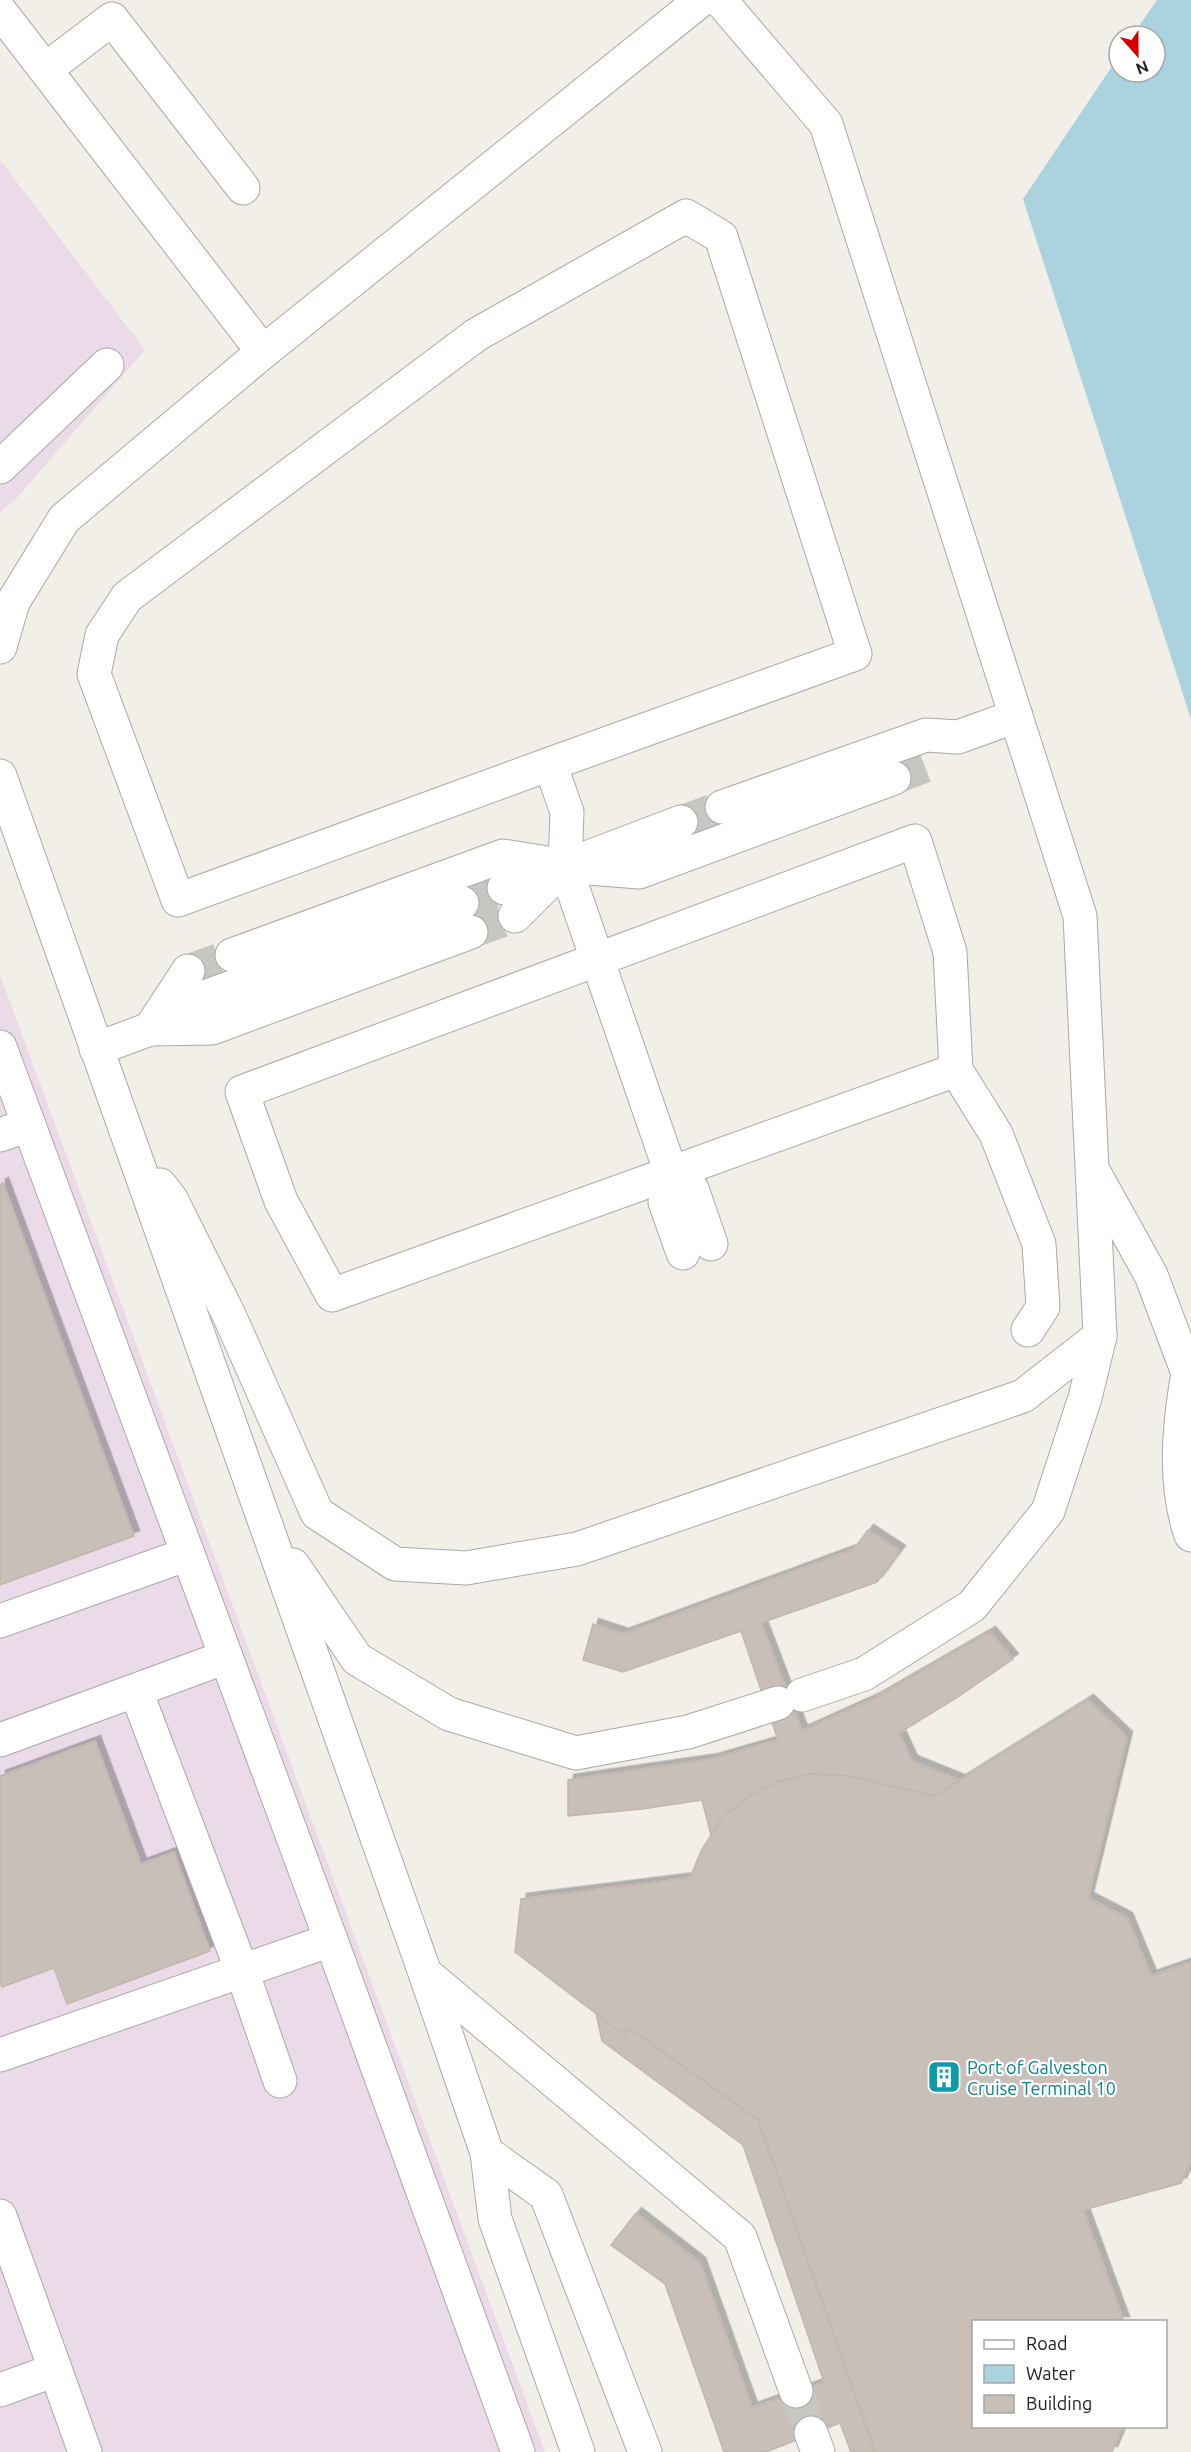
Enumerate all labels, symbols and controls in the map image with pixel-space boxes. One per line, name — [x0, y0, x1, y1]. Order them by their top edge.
north arrow — [1107, 24, 1167, 84]
text: N — [1134, 57, 1151, 79]
place label: Port of Galveston Cruise Terminal 10 — [967, 2057, 1116, 2098]
building icon: Port of Galveston Cruise Terminal 10 — [926, 2059, 962, 2095]
legend — [972, 2320, 1167, 2428]
text: Road — [1026, 2333, 1068, 2353]
text: Water — [1026, 2363, 1076, 2383]
text: Building — [1026, 2393, 1092, 2413]

